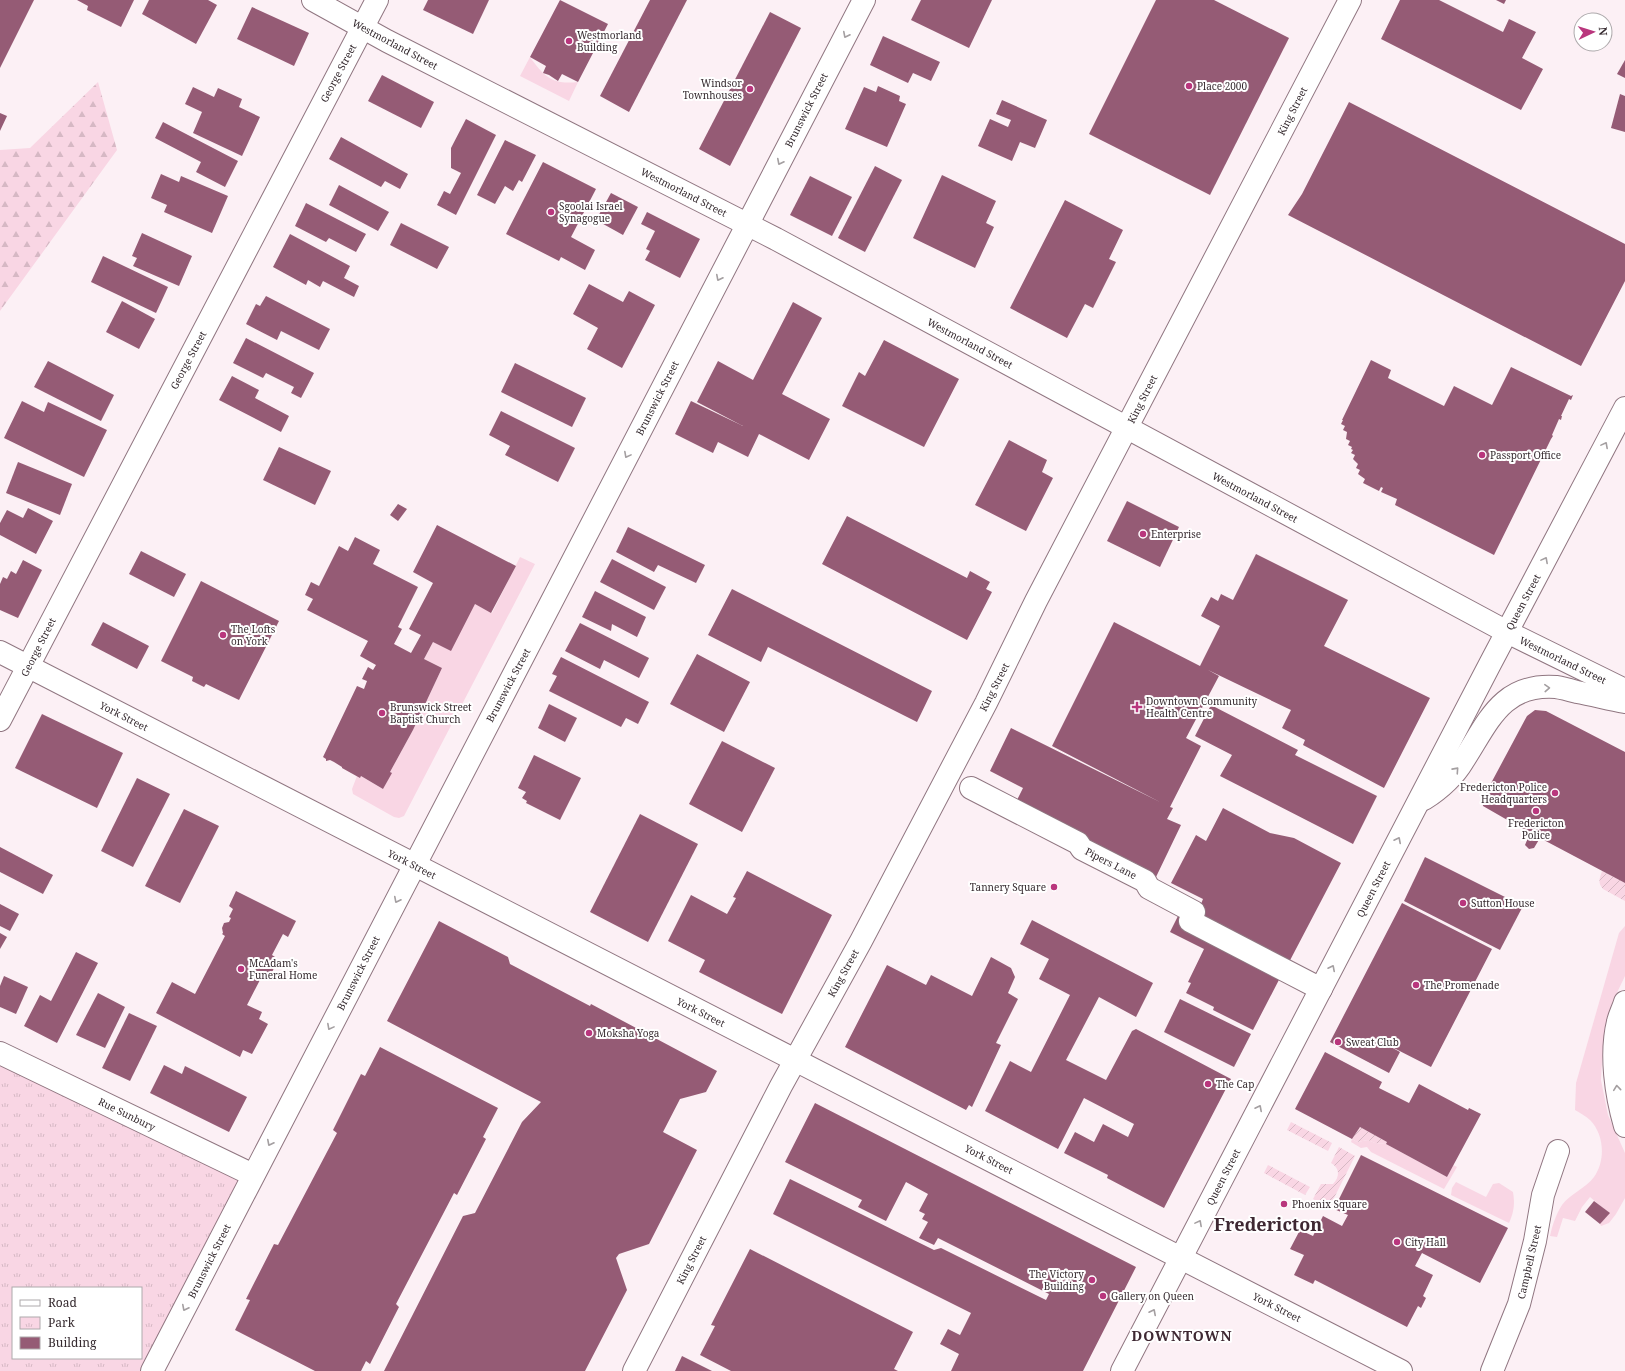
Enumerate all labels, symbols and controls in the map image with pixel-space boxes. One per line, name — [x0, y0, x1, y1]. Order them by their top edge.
north arrow — [1573, 12, 1613, 52]
street label: Westmorland Street — [350, 16, 441, 73]
text: N — [1596, 26, 1611, 36]
place label: Westmorland Building — [577, 28, 642, 54]
one-way arrow — [843, 30, 851, 38]
marker: Westmorland Building — [564, 36, 574, 46]
street label: George Street — [317, 41, 359, 105]
street label: Brunswick Street — [781, 70, 831, 150]
place label: Windsor Townhouses — [683, 76, 742, 102]
place label: Place 2000 — [1197, 79, 1247, 93]
marker: Place 2000 — [1184, 81, 1194, 91]
marker: Windsor Townhouses — [745, 84, 755, 94]
street label: King Street — [1274, 84, 1310, 138]
one-way arrow — [777, 158, 784, 166]
street label: Westmorland Street — [638, 164, 730, 220]
place label: Sgoolai Israel Synagogue — [559, 199, 623, 225]
marker: Sgoolai Israel Synagogue — [546, 207, 556, 217]
one-way arrow — [717, 274, 724, 281]
street label: Westmorland Street — [925, 315, 1016, 372]
street label: George Street — [167, 328, 209, 392]
street label: Brunswick Street — [632, 358, 682, 438]
street label: King Street — [1124, 372, 1160, 426]
one-way arrow — [1601, 442, 1608, 450]
place label: Passport Office — [1490, 448, 1561, 462]
marker: Passport Office — [1477, 450, 1487, 460]
one-way arrow — [625, 451, 632, 458]
street label: Westmorland Street — [1210, 469, 1301, 526]
place label: Enterprise — [1151, 527, 1201, 541]
marker: Enterprise — [1138, 529, 1148, 539]
one-way arrow — [1540, 557, 1547, 565]
street label: Queen Street — [1502, 571, 1544, 632]
street label: George Street — [17, 615, 59, 679]
place label: The Lofts on York — [231, 622, 276, 648]
marker: The Lofts on York — [218, 630, 228, 640]
street label: Westmorland Street — [1517, 633, 1609, 687]
street label: Brunswick Street — [483, 645, 534, 724]
street label: King Street — [976, 660, 1012, 714]
one-way arrow — [1544, 683, 1550, 692]
place label: Downtown Community Health Centre — [1146, 694, 1257, 720]
street label: York Street — [97, 697, 151, 734]
place label: Brunswick Street Baptist Church — [390, 700, 472, 726]
marker: Downtown Community Health Centre — [1131, 701, 1143, 713]
marker: Brunswick Street Baptist Church — [377, 708, 387, 718]
one-way arrow — [1451, 767, 1458, 774]
place label: Fredericton Police Headquarters — [1460, 780, 1547, 806]
marker: Fredericton Police Headquarters — [1550, 788, 1560, 798]
marker: Fredericton Police — [1531, 806, 1541, 816]
place label: Fredericton Police — [1508, 816, 1565, 842]
one-way arrow — [1393, 837, 1401, 844]
street label: Pipers Lane — [1083, 844, 1139, 882]
street label: York Street — [385, 845, 439, 882]
street label: Queen Street — [1353, 858, 1393, 920]
place label: Tannery Square — [970, 880, 1046, 894]
marker: Tannery Square — [1049, 882, 1059, 892]
one-way arrow — [394, 895, 401, 903]
place label: Sutton House — [1471, 896, 1535, 910]
marker: Sutton House — [1458, 898, 1468, 908]
street label: Brunswick Street — [333, 933, 383, 1013]
street label: King Street — [824, 946, 862, 999]
place label: McAdam's Funeral Home — [249, 956, 317, 982]
marker: McAdam's Funeral Home — [236, 964, 246, 974]
one-way arrow — [1327, 965, 1334, 972]
place label: The Promenade — [1424, 978, 1499, 992]
marker: The Promenade — [1411, 980, 1421, 990]
street label: York Street — [674, 993, 728, 1030]
one-way arrow — [327, 1023, 335, 1031]
place label: Moksha Yoga — [597, 1026, 660, 1040]
marker: Moksha Yoga — [584, 1028, 594, 1038]
place label: Sweat Club — [1346, 1035, 1399, 1049]
marker: Sweat Club — [1333, 1037, 1343, 1047]
place label: The Cap — [1216, 1077, 1254, 1091]
marker: The Cap — [1203, 1079, 1213, 1089]
one-way arrow — [1612, 1085, 1621, 1091]
street label: Rue Sunbury — [96, 1094, 158, 1134]
one-way arrow — [1254, 1105, 1261, 1112]
one-way arrow — [268, 1139, 275, 1146]
street label: York Street — [962, 1140, 1016, 1177]
street label: Queen Street — [1203, 1146, 1243, 1208]
place label: Phoenix Square — [1292, 1197, 1367, 1211]
marker: Phoenix Square — [1279, 1199, 1289, 1209]
district label: Fredericton — [1214, 1212, 1322, 1236]
one-way arrow — [1194, 1220, 1201, 1227]
street label: Brunswick Street — [184, 1221, 234, 1301]
street label: Campbell Street — [1514, 1223, 1544, 1300]
street label: King Street — [673, 1233, 709, 1287]
place label: City Hall — [1405, 1235, 1446, 1249]
marker: City Hall — [1392, 1237, 1402, 1247]
place label: The Victory Building — [1029, 1267, 1085, 1293]
marker: The Victory Building — [1087, 1275, 1097, 1285]
legend — [12, 1287, 142, 1359]
street label: York Street — [1250, 1288, 1304, 1325]
place label: Gallery on Queen — [1111, 1289, 1195, 1303]
marker: Gallery on Queen — [1098, 1291, 1108, 1301]
text: Road — [48, 1294, 78, 1311]
one-way arrow — [182, 1304, 189, 1311]
one-way arrow — [1148, 1308, 1155, 1316]
text: Park — [48, 1314, 76, 1331]
district label: DOWNTOWN — [1131, 1326, 1233, 1345]
text: Building — [48, 1334, 97, 1351]

